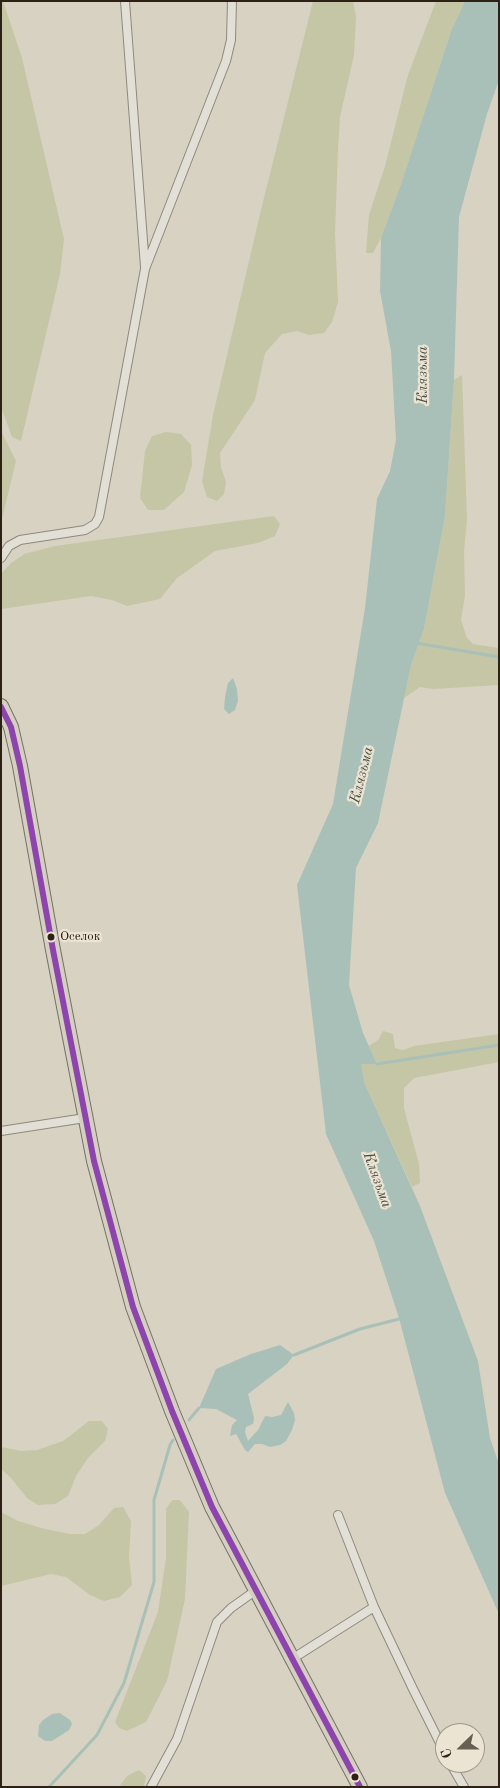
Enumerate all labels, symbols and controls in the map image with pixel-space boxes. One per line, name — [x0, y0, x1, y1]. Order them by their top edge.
water label: Клязьма — [414, 346, 432, 404]
water label: Клязьма — [346, 745, 378, 805]
place label: Оселок — [60, 929, 100, 945]
marker: Оселок — [46, 932, 56, 942]
water label: Клязьма — [359, 1150, 395, 1210]
north arrow — [435, 1723, 485, 1773]
text: С — [439, 1746, 455, 1760]
unlabelled marker — [350, 1772, 360, 1782]

